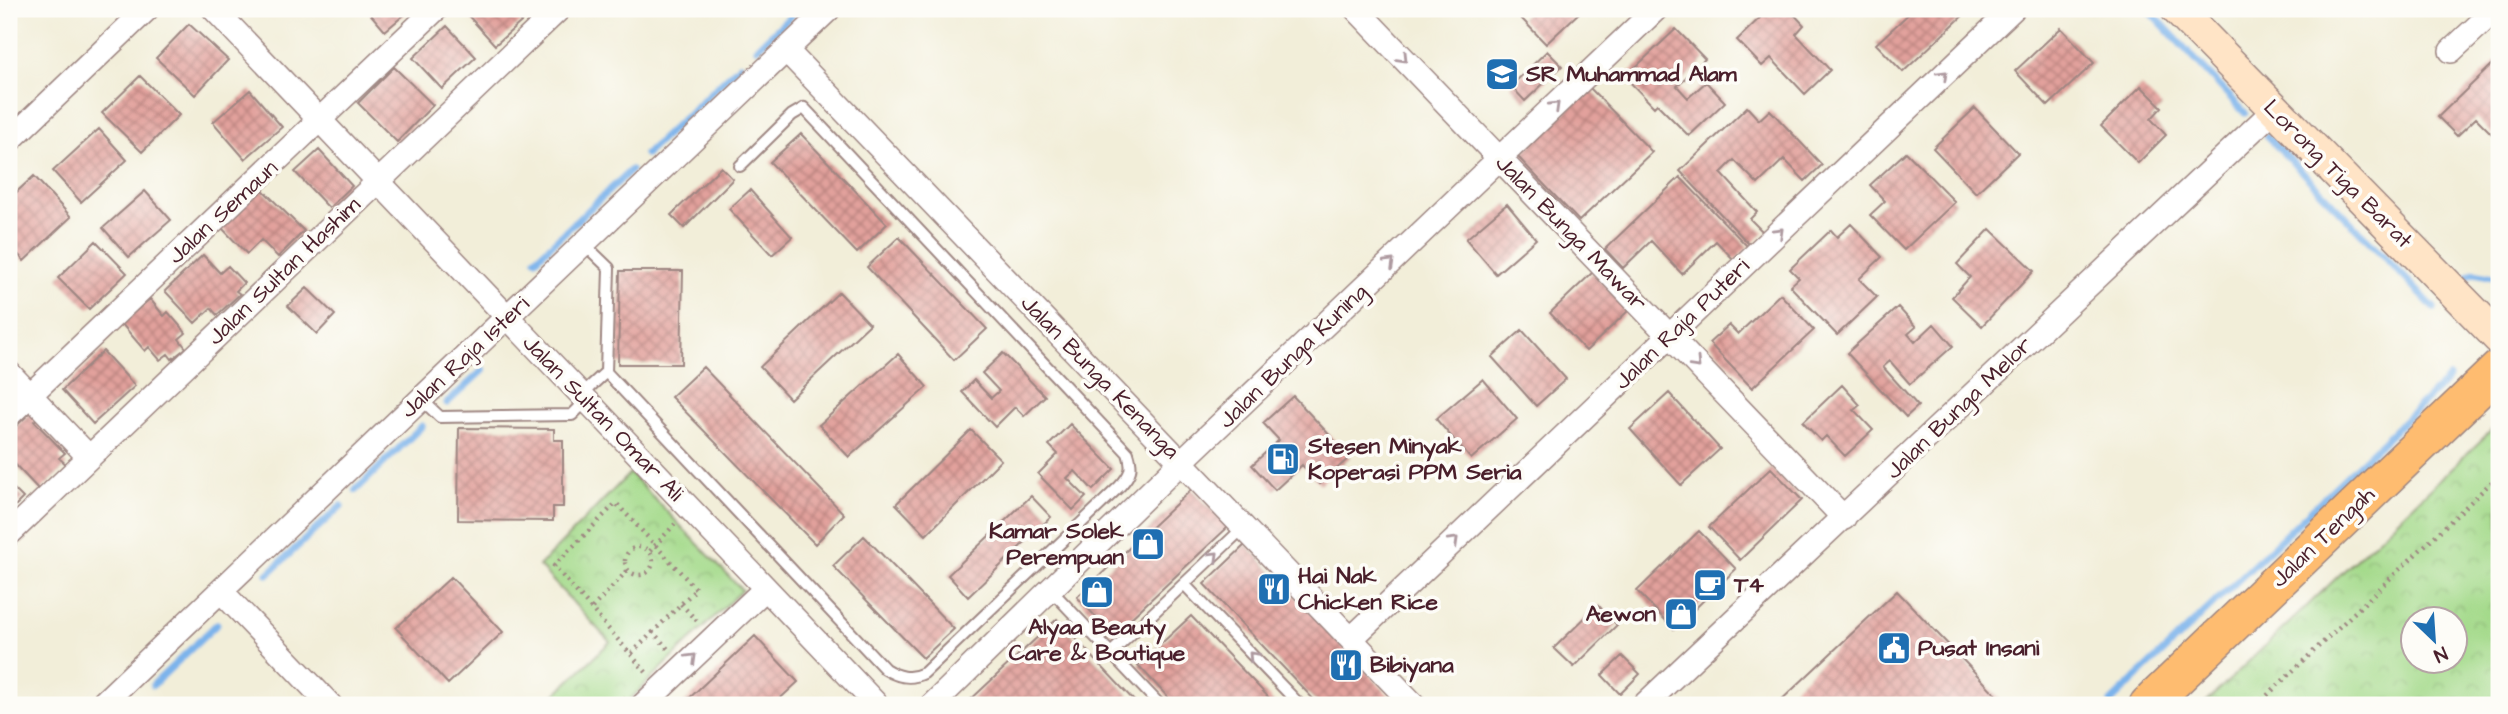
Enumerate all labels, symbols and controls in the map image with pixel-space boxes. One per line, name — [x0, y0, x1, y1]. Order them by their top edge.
one-way arrow — [1395, 50, 1408, 63]
school or university icon: SR Muhammad Alam — [1483, 55, 1521, 93]
place label: SR Muhammad Alam — [1525, 58, 1738, 90]
one-way arrow — [1935, 71, 1948, 84]
street label: Lorong Tiga Barat — [2255, 92, 2420, 257]
one-way arrow — [1547, 101, 1560, 114]
street label: Jalan Bunga Mawar — [1487, 148, 1654, 319]
street label: Jalan Semaun — [161, 153, 285, 271]
street label: Jalan Sultan Hashim — [200, 189, 368, 353]
one-way arrow — [1770, 228, 1783, 240]
street label: Jalan Raja Puteri — [1607, 251, 1757, 397]
one-way arrow — [1382, 258, 1395, 271]
street label: Jalan Bunga Kuning — [1211, 276, 1375, 436]
street label: Jalan Raja Isteri — [393, 288, 537, 425]
street label: Jalan Bunga Kenanga — [1012, 288, 1187, 467]
street label: Jalan Sultan Omar Ali — [515, 328, 691, 509]
street label: Jalan Bunga Melor — [1878, 329, 2040, 487]
one-way arrow — [1688, 356, 1701, 369]
place label: Stesen Minyak Koperasi PPM Seria — [1307, 430, 1522, 488]
fuel station icon: Stesen Minyak Koperasi PPM Seria — [1264, 440, 1302, 478]
street label: Jalan Tengah — [2264, 479, 2383, 595]
place label: Kamar Solek Perempuan — [989, 515, 1125, 573]
shop icon: Kamar Solek Perempuan — [1129, 525, 1167, 563]
one-way arrow — [1446, 536, 1459, 549]
one-way arrow — [1206, 551, 1219, 564]
place label: Hai Nak Chicken Rice — [1298, 560, 1438, 618]
cafe icon: T4 — [1691, 566, 1729, 604]
place label: T4 — [1733, 569, 1764, 601]
restaurant icon: Hai Nak Chicken Rice — [1255, 570, 1293, 608]
shop icon: Alyaa Beauty Care & Boutique — [1078, 573, 1116, 611]
shop icon: Aewon — [1662, 595, 1700, 633]
place label: Aewon — [1586, 598, 1656, 630]
north arrow — [2400, 606, 2470, 676]
place label: Alyaa Beauty Care & Boutique — [1009, 611, 1186, 669]
public building icon: Pusat Insani — [1875, 629, 1913, 667]
place label: Pusat Insani — [1918, 632, 2040, 664]
text: N — [2429, 639, 2452, 669]
restaurant icon: Bibiyana — [1327, 646, 1365, 684]
place label: Bibiyana — [1370, 649, 1454, 683]
one-way arrow — [1248, 651, 1261, 664]
one-way arrow — [684, 654, 697, 667]

